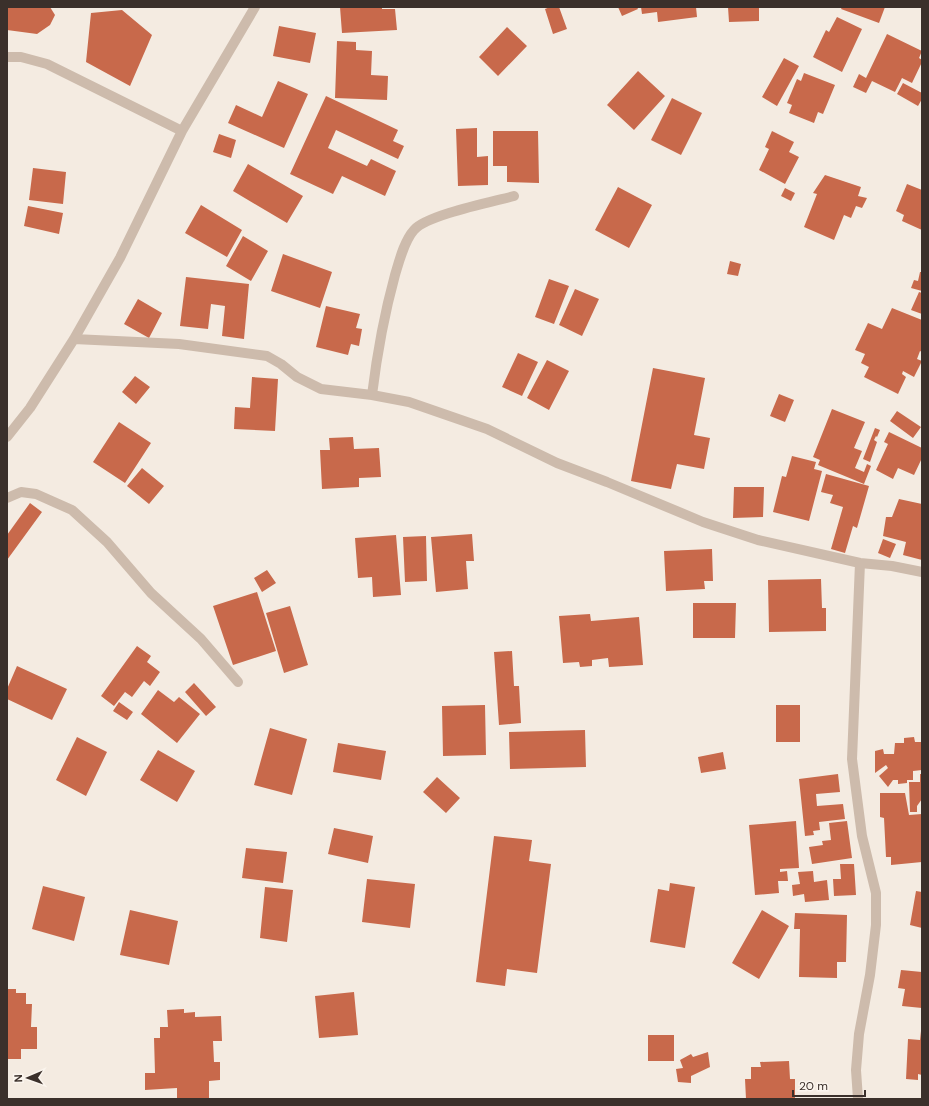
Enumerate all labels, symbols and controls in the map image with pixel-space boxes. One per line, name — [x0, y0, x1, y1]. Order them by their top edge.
north arrow — [8, 1058, 48, 1098]
scale bar — [793, 1072, 865, 1098]
text: N — [11, 1074, 25, 1083]
text: 20 m — [799, 1078, 828, 1094]

